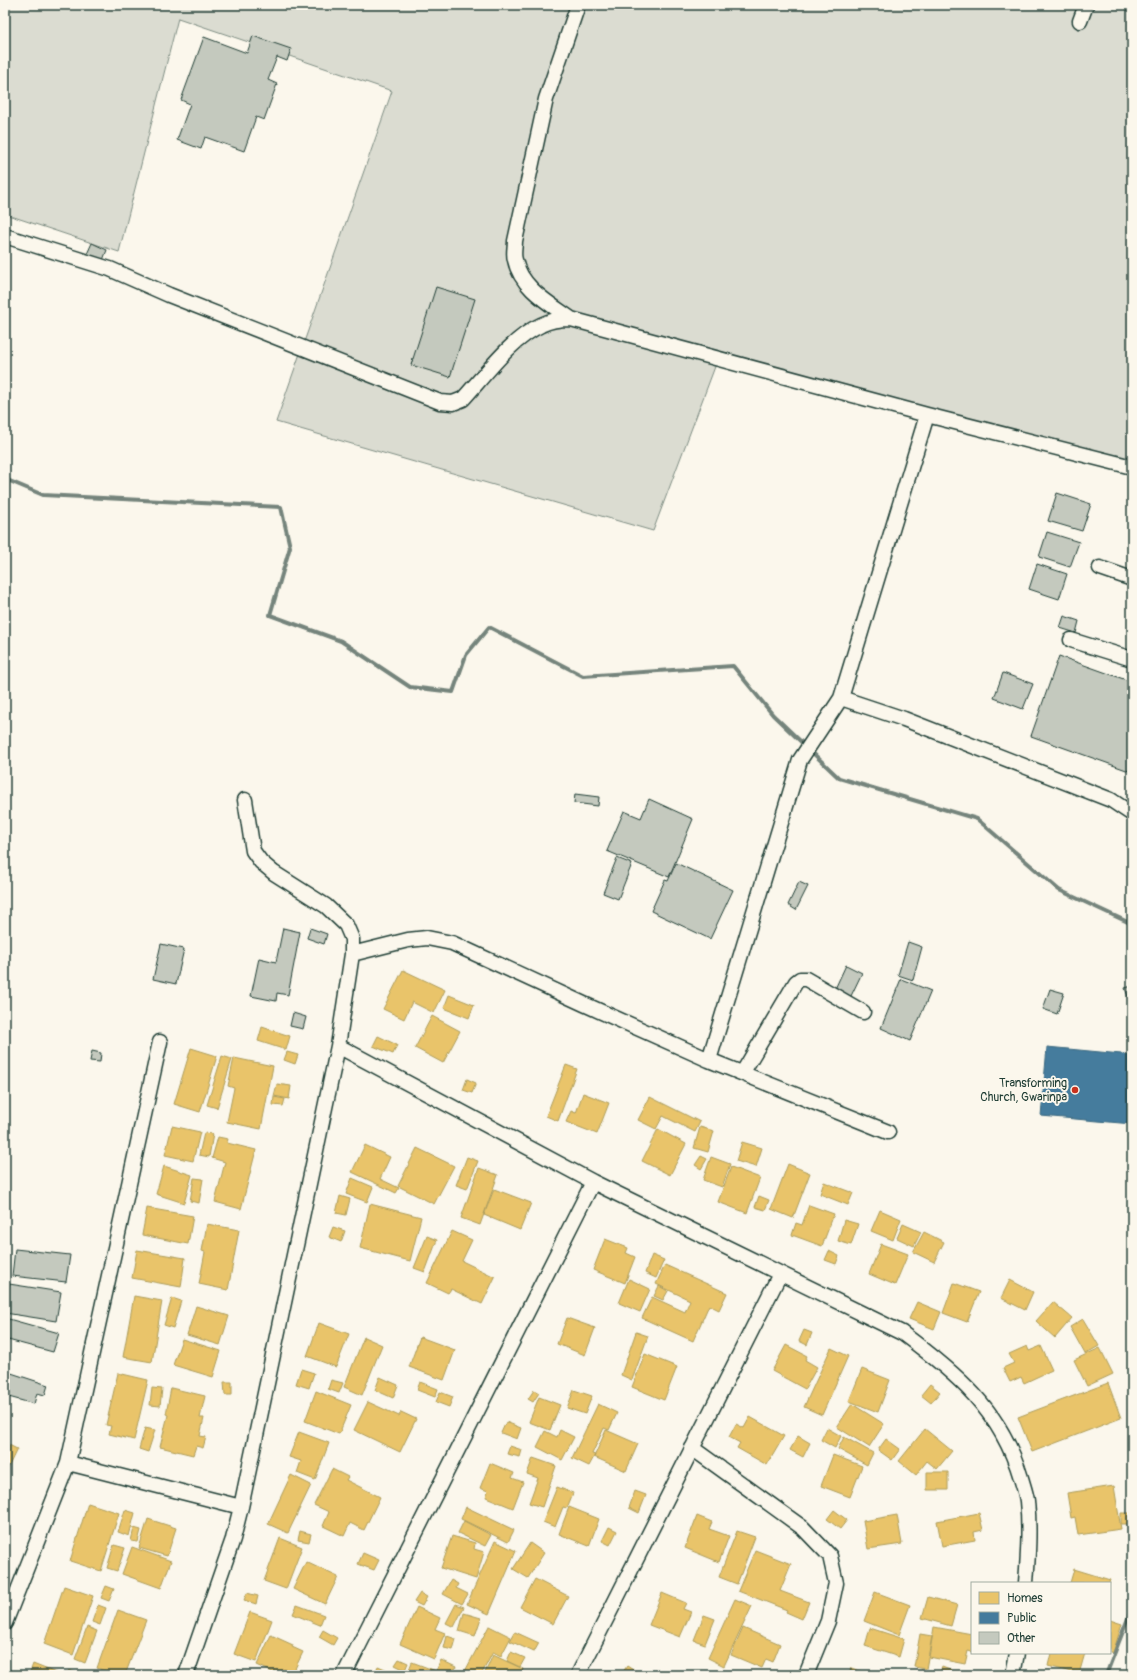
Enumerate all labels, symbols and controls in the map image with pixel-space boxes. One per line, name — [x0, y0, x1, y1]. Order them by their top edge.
place label: Transforming Church, Gwarinpa — [980, 1076, 1067, 1105]
marker: Transforming Church, Gwarinpa — [1070, 1085, 1080, 1095]
legend — [971, 1582, 1111, 1654]
text: Homes — [1007, 1591, 1043, 1606]
text: Public — [1007, 1611, 1037, 1626]
text: Other — [1007, 1631, 1036, 1646]

